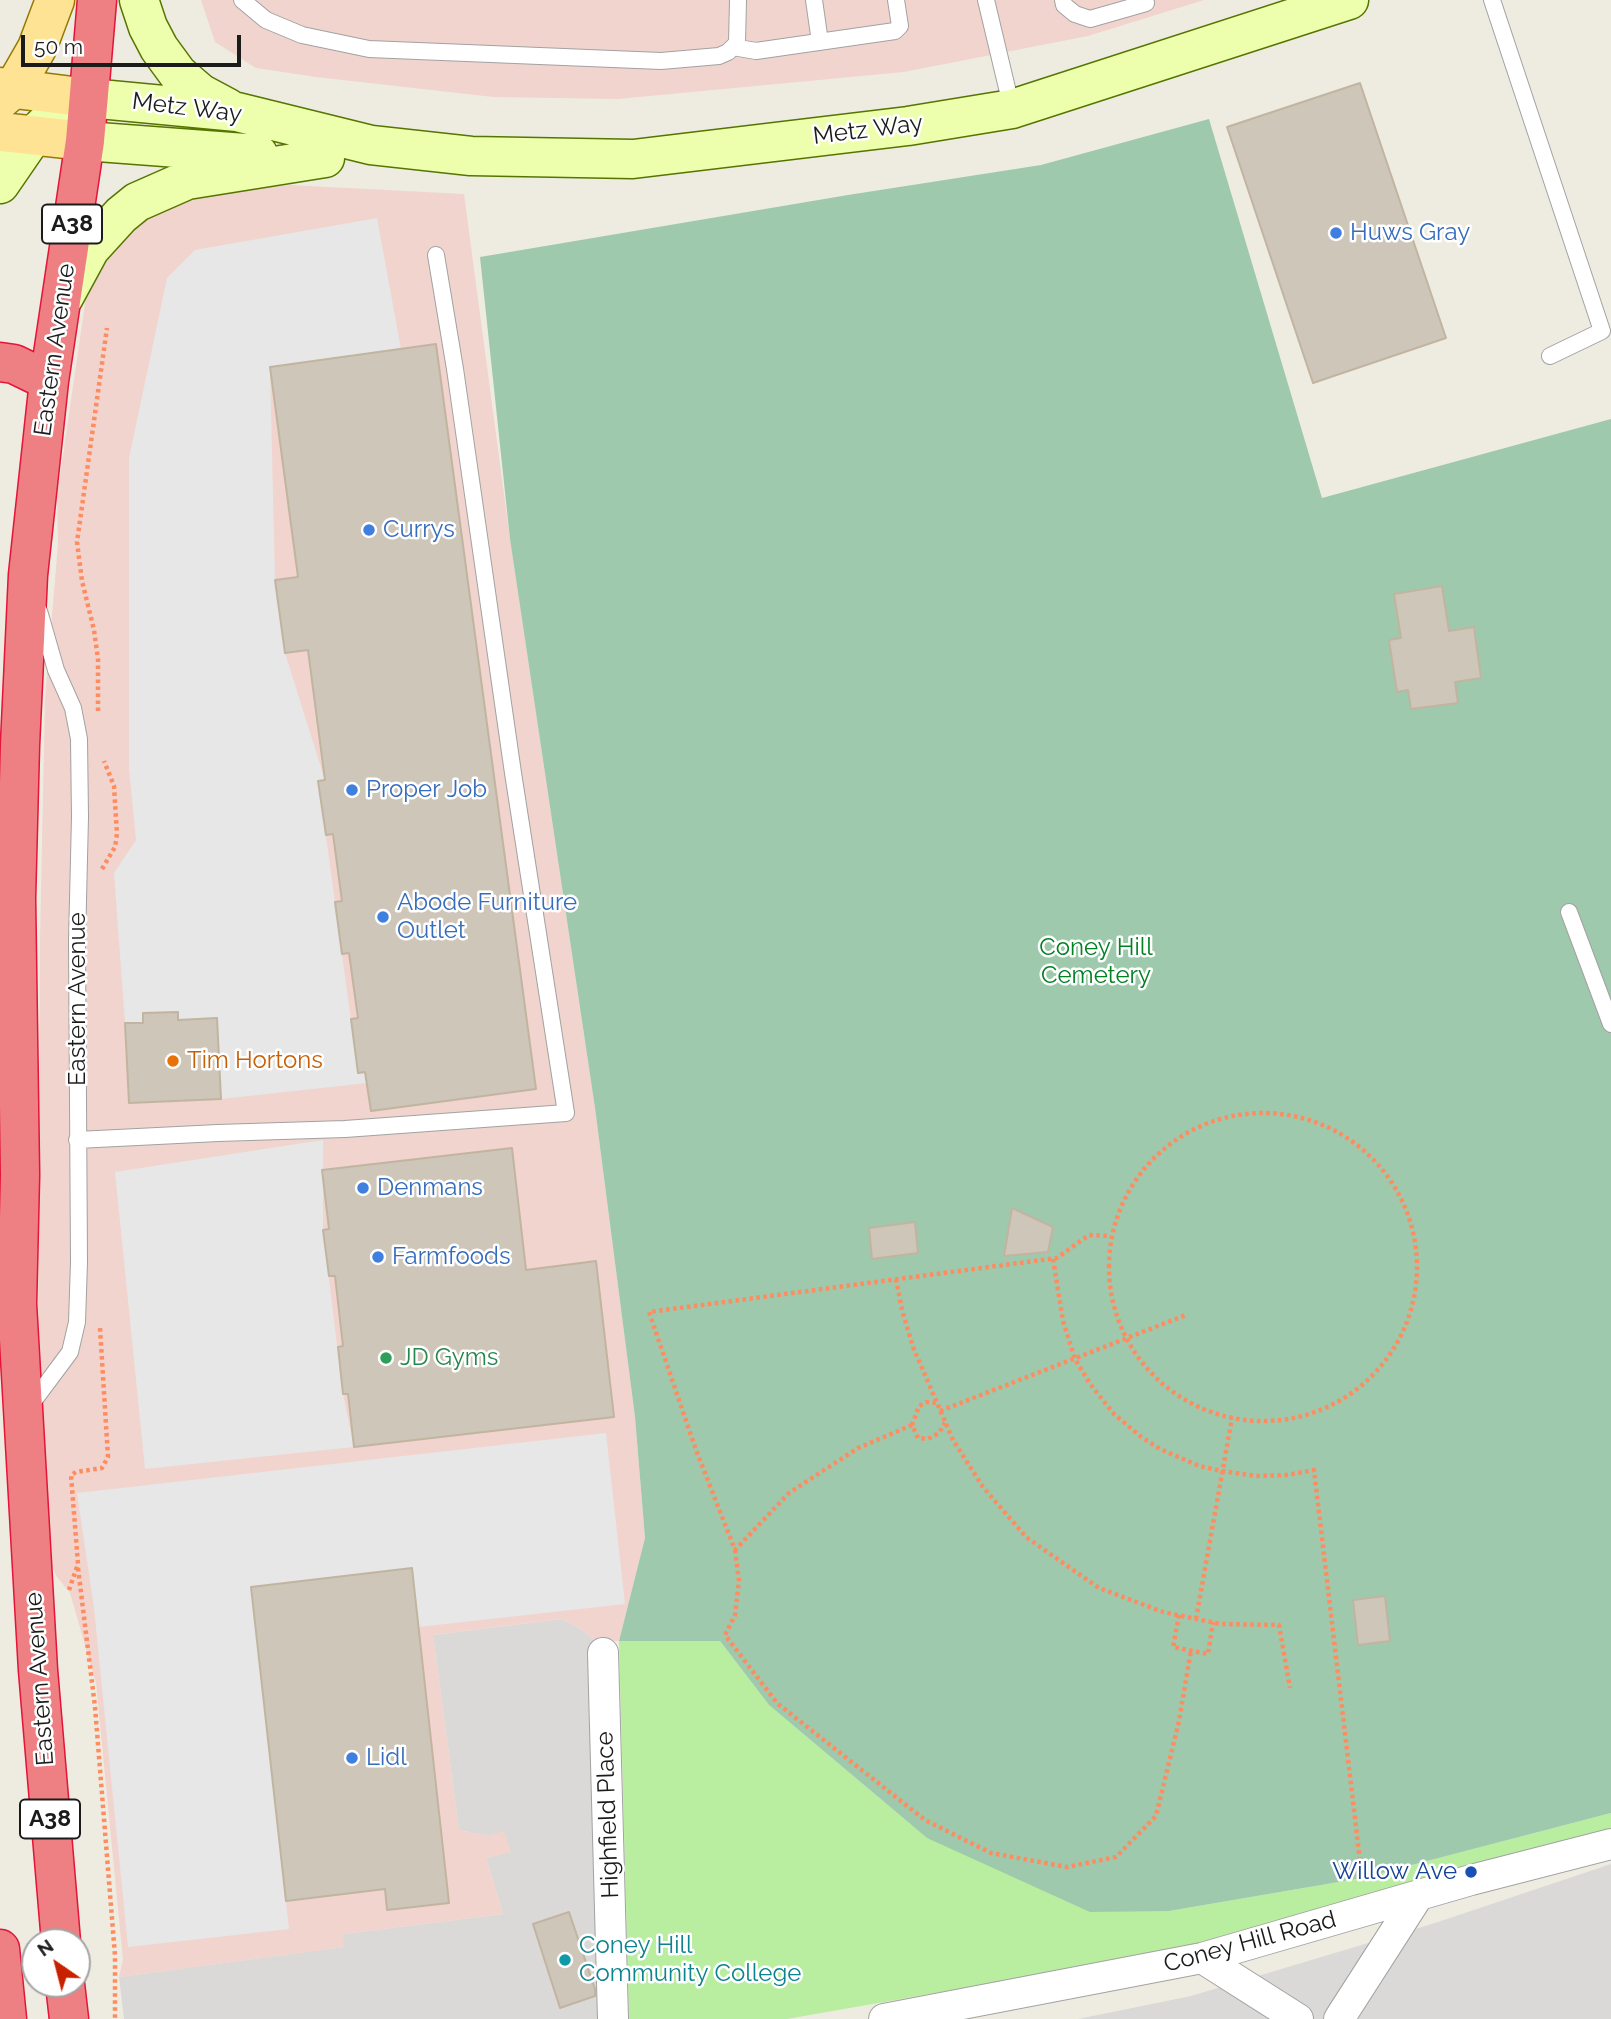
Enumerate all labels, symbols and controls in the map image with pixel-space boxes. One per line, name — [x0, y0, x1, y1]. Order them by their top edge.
scale bar — [24, 21, 245, 65]
text: 50 m — [34, 34, 83, 59]
street label: Metz Way — [130, 87, 244, 129]
street label: Metz Way — [811, 109, 925, 151]
road number: A38 — [42, 204, 102, 244]
place label: Huws Gray — [1350, 219, 1470, 247]
marker: Huws Gray — [1328, 225, 1344, 241]
street label: Eastern Avenue — [29, 262, 81, 438]
place label: Currys — [383, 516, 455, 544]
marker: Currys — [361, 522, 377, 538]
place label: Proper Job — [366, 776, 487, 804]
marker: Proper Job — [344, 782, 360, 798]
place label: Abode Furniture Outlet — [397, 889, 577, 945]
marker: Abode Furniture Outlet — [375, 909, 391, 925]
street label: Eastern Avenue — [64, 912, 92, 1086]
park label: Coney Hill Cemetery — [1039, 934, 1153, 990]
place label: Tim Hortons — [187, 1047, 323, 1075]
marker: Tim Hortons — [165, 1053, 181, 1069]
place label: Denmans — [377, 1174, 483, 1202]
marker: Denmans — [355, 1180, 371, 1196]
place label: Farmfoods — [392, 1243, 511, 1271]
marker: Farmfoods — [370, 1249, 386, 1265]
place label: JD Gyms — [400, 1344, 498, 1372]
marker: JD Gyms — [378, 1350, 394, 1366]
street label: Eastern Avenue — [20, 1591, 60, 1767]
street label: Highfield Place — [591, 1731, 625, 1899]
place label: Lidl — [366, 1744, 407, 1772]
marker: Lidl — [344, 1750, 360, 1766]
road number: A38 — [20, 1800, 80, 1838]
place label: Willow Ave — [1332, 1858, 1457, 1886]
marker: Willow Ave — [1463, 1864, 1479, 1880]
street label: Coney Hill Road — [1161, 1905, 1339, 1979]
north arrow — [21, 1928, 91, 1998]
place label: Coney Hill Community College — [579, 1932, 801, 1988]
text: N — [33, 1934, 57, 1961]
marker: Coney Hill Community College — [557, 1952, 573, 1968]

